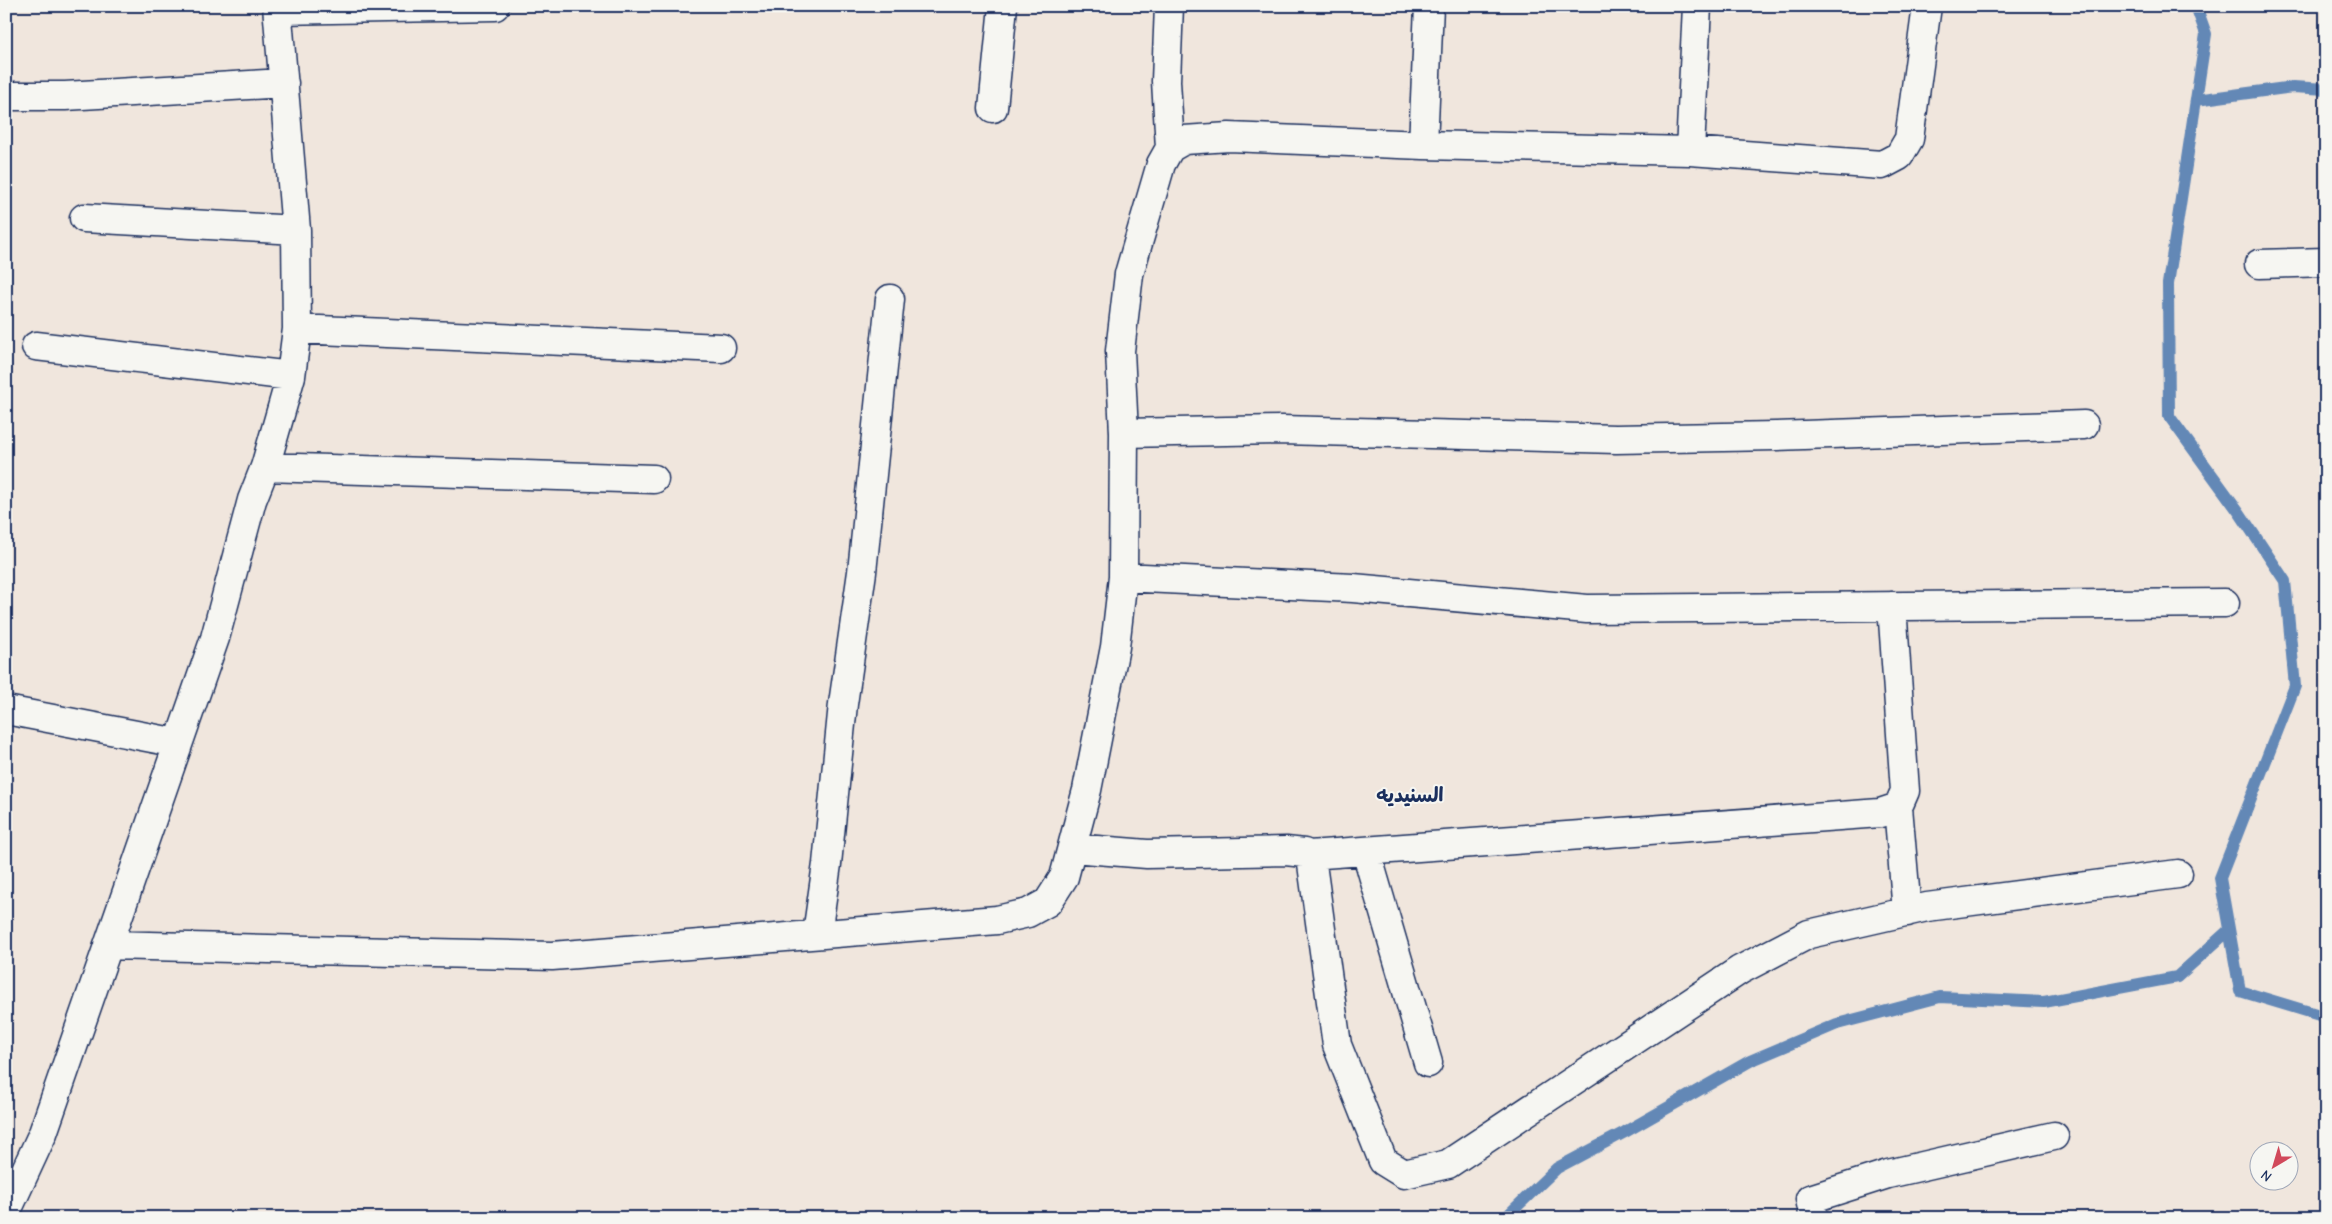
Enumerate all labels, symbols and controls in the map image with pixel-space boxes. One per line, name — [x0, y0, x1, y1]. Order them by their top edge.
district label: السنيديه — [1376, 784, 1444, 807]
north arrow — [2250, 1142, 2300, 1192]
text: N — [2257, 1166, 2275, 1185]

